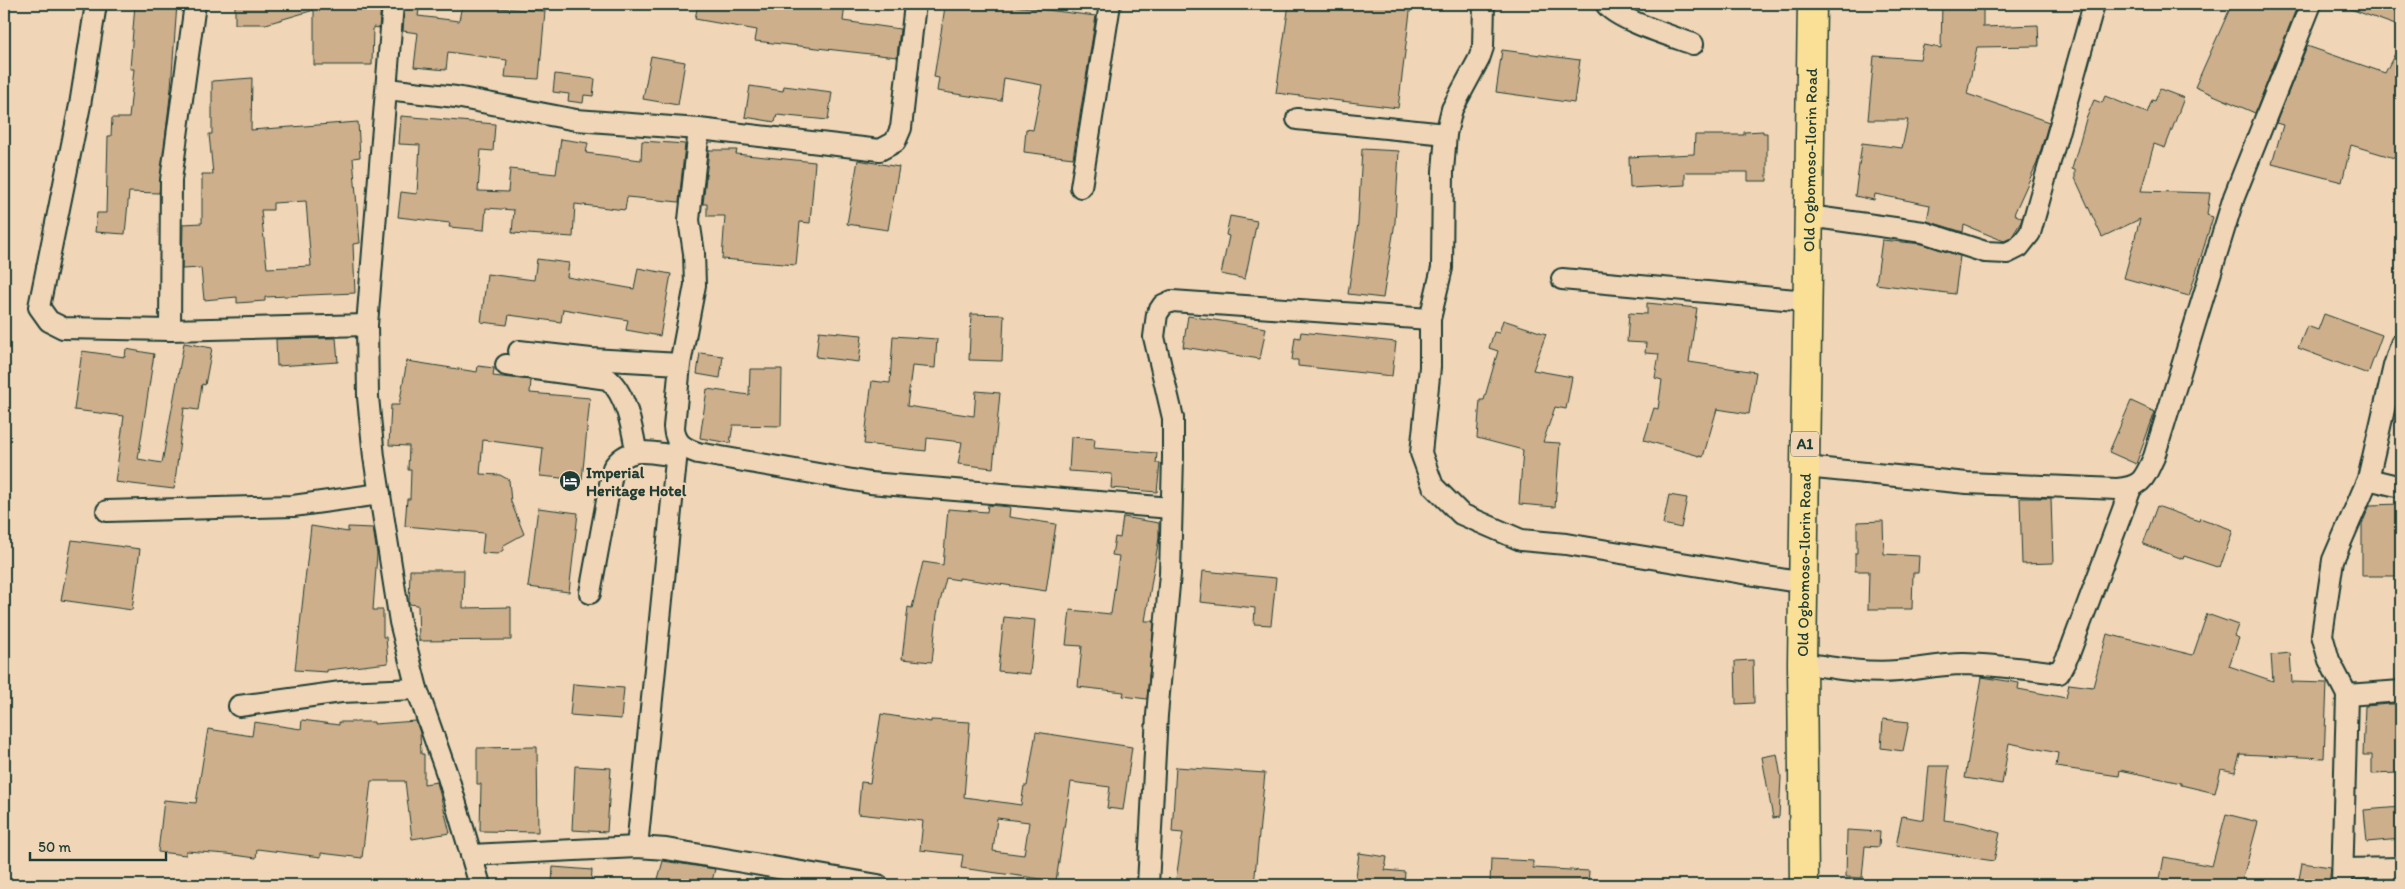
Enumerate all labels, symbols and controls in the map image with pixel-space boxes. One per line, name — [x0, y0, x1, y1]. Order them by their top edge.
street label: Old Ogbomoso-Ilorin Road — [1799, 68, 1821, 252]
road number: A1 — [1791, 432, 1819, 456]
place label: Imperial Heritage Hotel — [586, 463, 687, 501]
hotel icon: Imperial Heritage Hotel — [558, 469, 582, 493]
street label: Old Ogbomoso-Ilorin Road — [1793, 473, 1815, 657]
scale bar — [30, 829, 166, 861]
text: 50 m — [38, 838, 71, 856]

